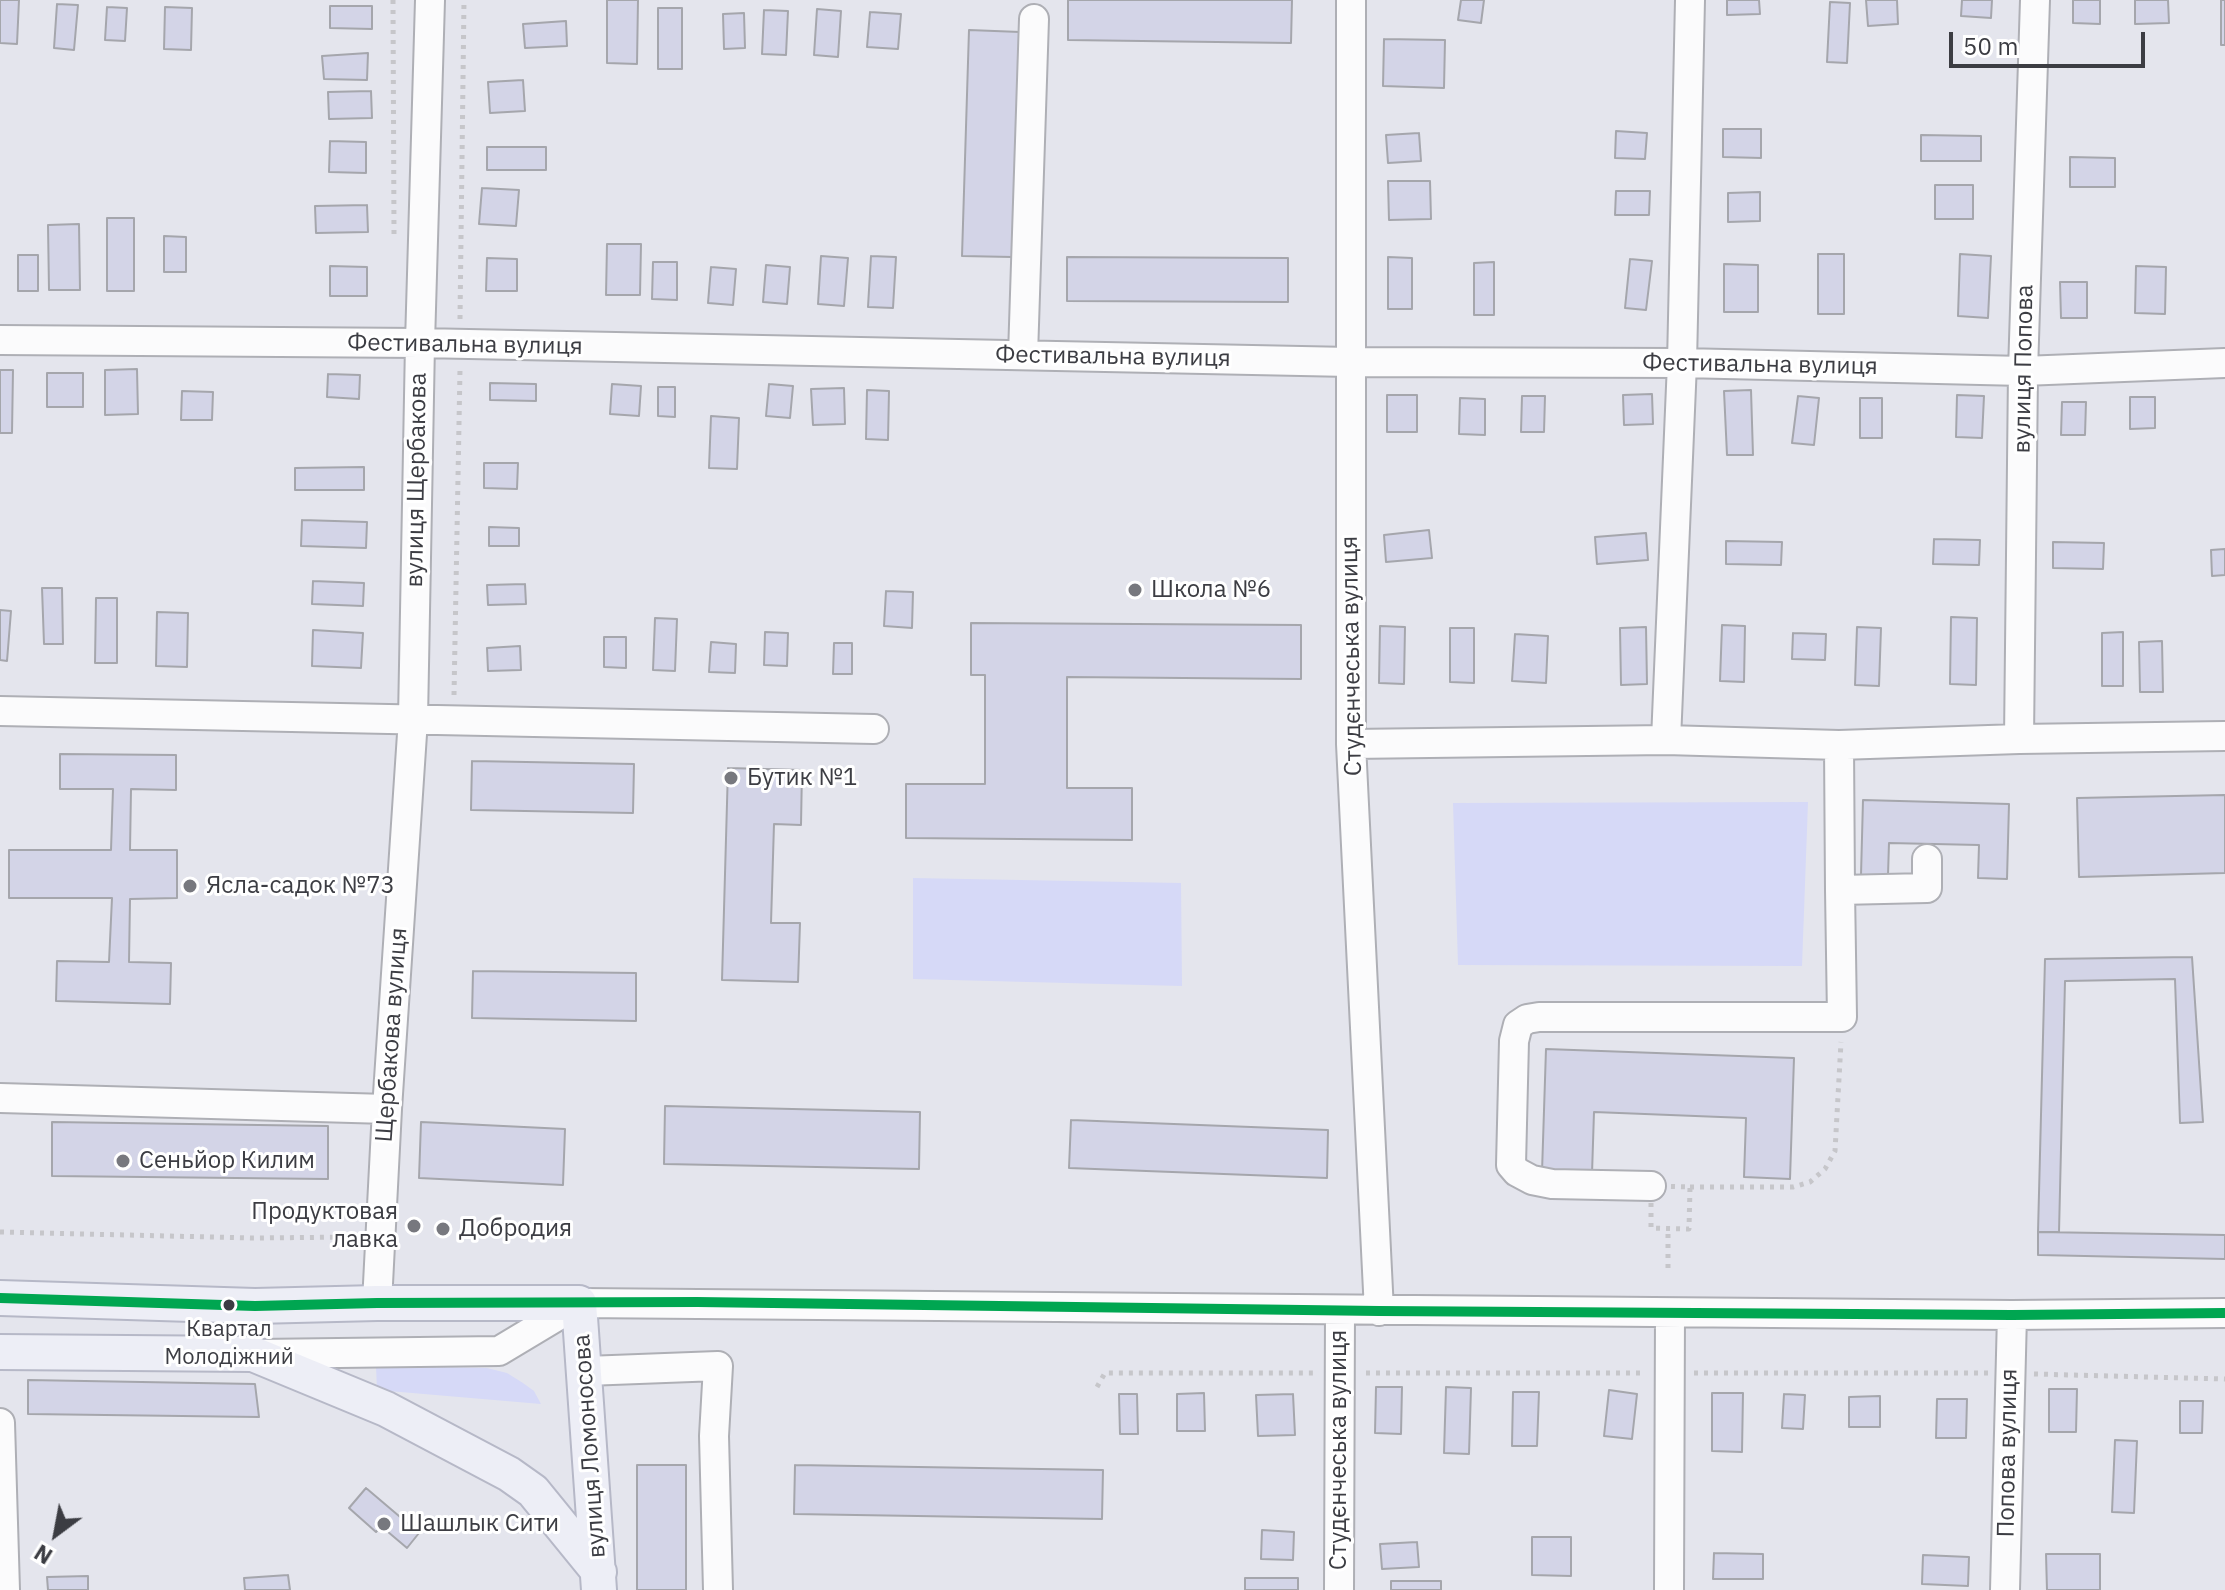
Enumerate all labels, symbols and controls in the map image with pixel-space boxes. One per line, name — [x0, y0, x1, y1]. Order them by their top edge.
scale bar — [1953, 16, 2149, 66]
text: 50 m — [1963, 30, 2018, 62]
street label: вулиця Попова — [2008, 284, 2040, 454]
street label: Фестивальна вулиця — [347, 329, 583, 361]
street label: Фестивальна вулиця — [995, 341, 1231, 373]
street label: Фестивальна вулиця — [1642, 349, 1878, 381]
street label: вулиця Щербакова — [401, 372, 433, 588]
street label: Студєнчеська вулиця — [1336, 536, 1368, 776]
place label: Школа №6 — [1151, 576, 1271, 604]
marker: Школа №6 — [1126, 581, 1144, 599]
place label: Бутик №1 — [747, 764, 858, 792]
marker: Бутик №1 — [722, 769, 740, 787]
place label: Ясла-садок №73 — [206, 872, 395, 900]
marker: Ясла-садок №73 — [181, 877, 199, 895]
street label: Щербакова вулиця — [370, 927, 414, 1143]
place label: Сеньйор Килим — [139, 1147, 315, 1175]
marker: Сеньйор Килим — [114, 1152, 132, 1170]
place label: Продуктовая лавка — [251, 1198, 398, 1254]
place label: Добродия — [459, 1215, 572, 1243]
marker: Продуктовая лавка — [405, 1217, 423, 1235]
marker: Добродия — [434, 1220, 452, 1238]
marker: Квартал Молодіжний — [221, 1297, 237, 1313]
place label: Квартал Молодіжний — [164, 1317, 294, 1368]
street label: Студєнчеська вулиця — [1325, 1330, 1353, 1570]
street label: вулиця Ломоносова — [568, 1333, 612, 1559]
street label: Попова вулиця — [1992, 1368, 2024, 1538]
north arrow — [16, 1494, 96, 1574]
place label: Шашлык Сити — [400, 1510, 559, 1538]
marker: Шашлык Сити — [375, 1515, 393, 1533]
text: N — [29, 1538, 57, 1571]

